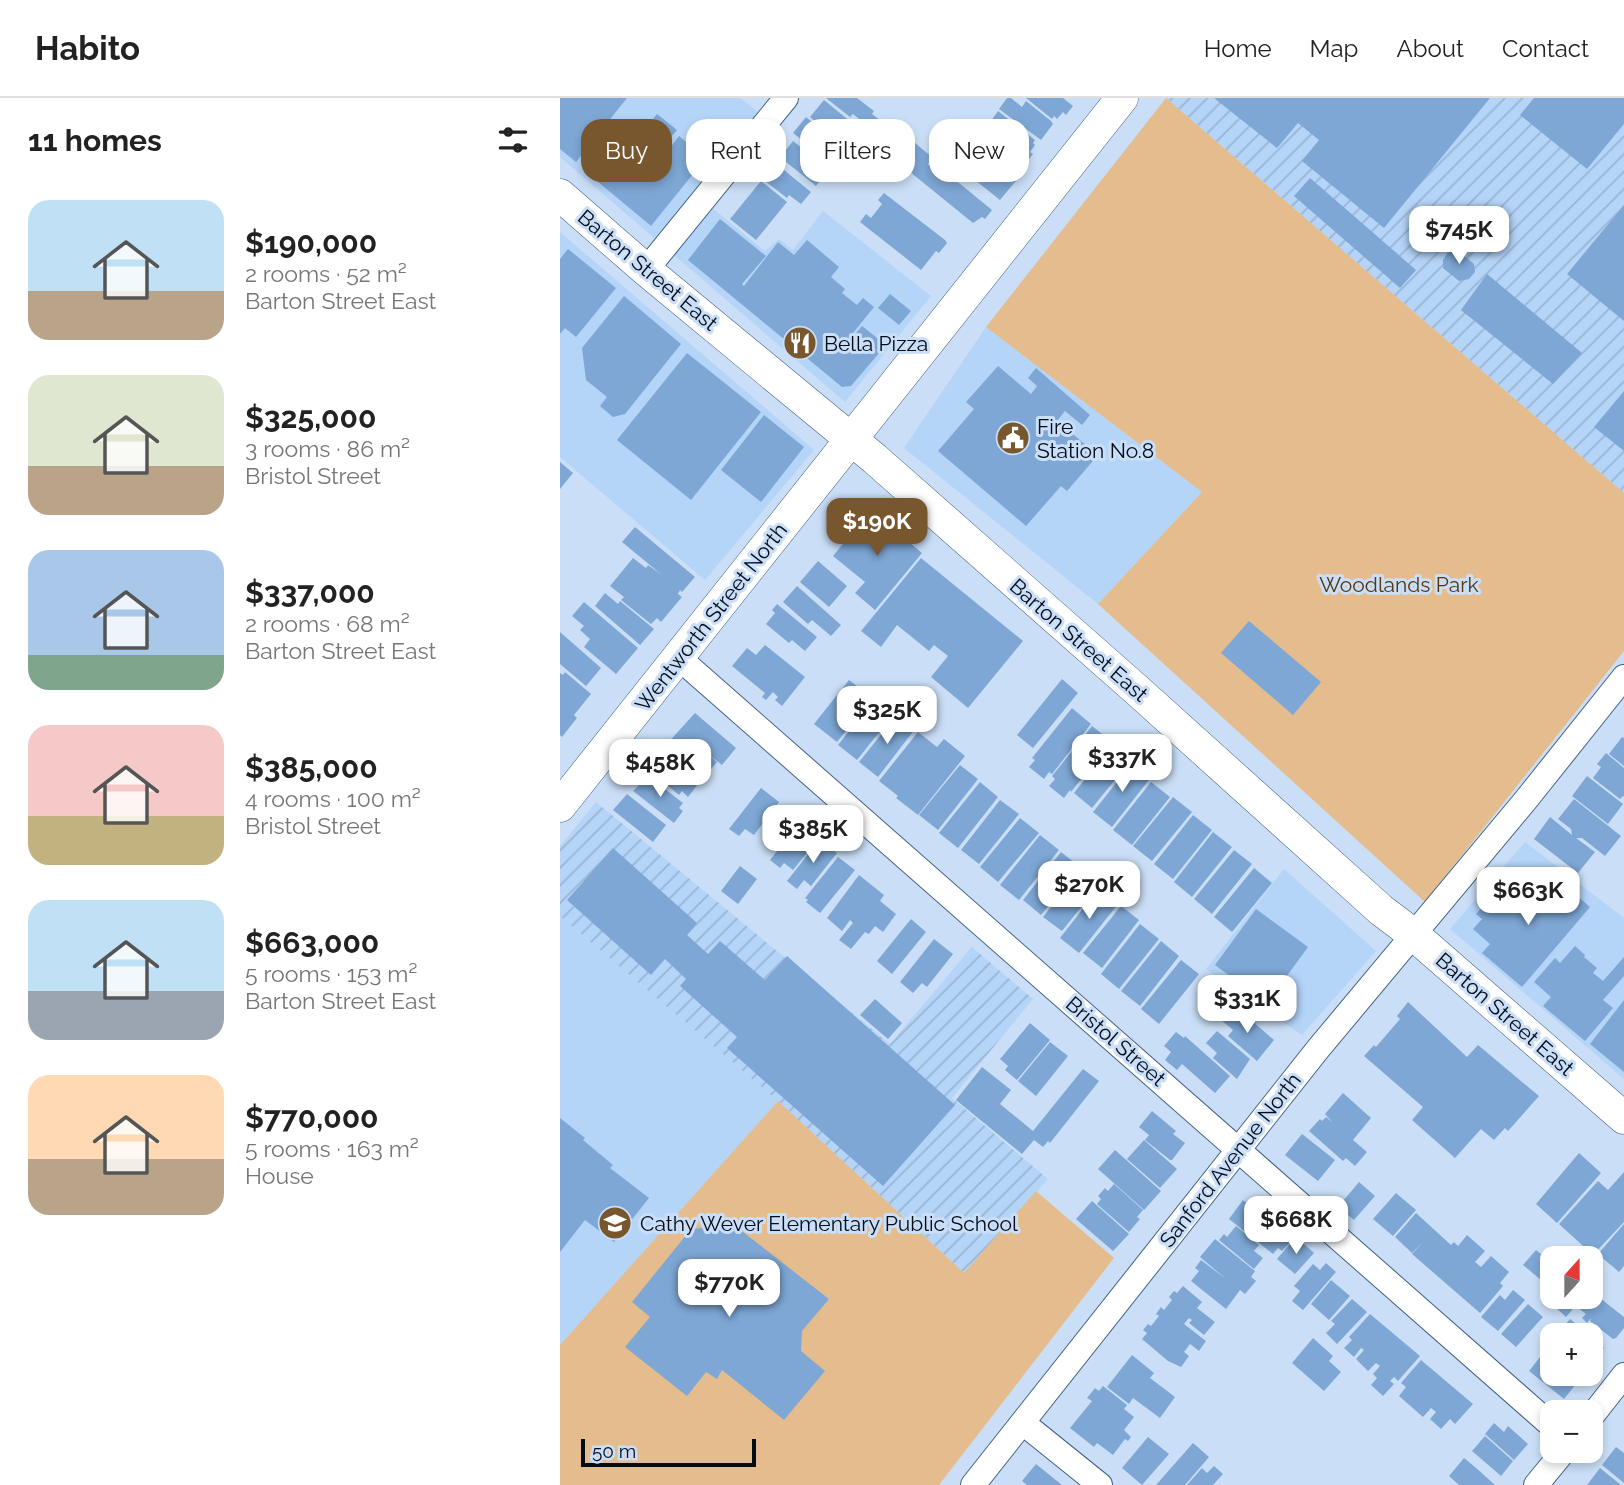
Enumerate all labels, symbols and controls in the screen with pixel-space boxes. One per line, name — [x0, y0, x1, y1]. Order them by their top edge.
text: Habito — [35, 29, 140, 68]
text: Home — [1204, 34, 1272, 63]
text: Map — [1310, 34, 1358, 63]
text: About — [1396, 34, 1464, 63]
text: Contact — [1502, 34, 1589, 63]
chip: Buy — [581, 119, 672, 182]
chip: Rent — [686, 119, 786, 182]
chip: Filters — [800, 119, 915, 182]
chip: New — [929, 119, 1029, 182]
icon: filters — [494, 121, 532, 159]
text: 11 homes — [28, 123, 162, 158]
street label: Barton Street East — [573, 204, 723, 336]
pin: $745K — [1410, 206, 1508, 266]
text: $745K — [1425, 215, 1493, 242]
text: $190,000 — [245, 225, 377, 260]
icon: home — [84, 228, 168, 312]
text: 2 rooms · 52 m² — [245, 260, 407, 287]
text: Barton Street East — [245, 287, 436, 314]
restaurant icon: Bella Pizza — [781, 324, 819, 362]
place label: Bella Pizza — [824, 331, 928, 356]
text: $325,000 — [245, 400, 376, 435]
icon: home — [84, 403, 168, 487]
place label: Fire Station No.8 — [1037, 414, 1154, 463]
public building icon: Fire Station No.8 — [994, 419, 1032, 457]
text: 3 rooms · 86 m² — [245, 435, 410, 462]
text: Bristol Street — [245, 462, 381, 489]
pin: $190K — [828, 498, 926, 558]
text: $190K — [843, 507, 912, 534]
street label: Wentworth Street North — [630, 518, 792, 716]
park label: Woodlands Park — [1319, 572, 1479, 597]
street label: Barton Street East — [1005, 573, 1153, 707]
text: $337,000 — [245, 575, 375, 610]
icon: home — [84, 578, 168, 662]
text: 2 rooms · 68 m² — [245, 610, 410, 637]
text: Barton Street East — [245, 637, 436, 664]
pin: $325K — [838, 686, 936, 746]
text: $325K — [853, 695, 921, 722]
pin: $337K — [1073, 734, 1171, 794]
pin: $458K — [611, 740, 709, 799]
text: $337K — [1088, 743, 1156, 770]
text: $458K — [625, 748, 695, 775]
text: $385,000 — [245, 750, 378, 785]
icon: home — [84, 753, 168, 837]
text: 4 rooms · 100 m² — [245, 785, 421, 812]
pin: $385K — [764, 806, 862, 865]
text: Bristol Street — [245, 812, 381, 839]
text: $385K — [778, 814, 848, 841]
pin: $270K — [1040, 862, 1138, 921]
pin: $663K — [1479, 868, 1577, 927]
text: $270K — [1054, 870, 1124, 897]
text: $663K — [1493, 876, 1563, 903]
text: $663,000 — [245, 925, 379, 960]
icon: home — [84, 928, 168, 1012]
street label: Barton Street East — [1431, 947, 1579, 1081]
text: 5 rooms · 153 m² — [245, 960, 417, 987]
pin: $331K — [1198, 976, 1296, 1035]
text: $331K — [1214, 984, 1280, 1011]
text: Barton Street East — [245, 987, 436, 1014]
street label: Bristol Street — [1061, 991, 1171, 1091]
street label: Sanford Avenue North — [1154, 1068, 1306, 1252]
text: $770,000 — [245, 1100, 379, 1135]
icon: home — [84, 1103, 168, 1187]
text: 5 rooms · 163 m² — [245, 1135, 419, 1162]
text: House — [245, 1162, 314, 1189]
pin: $668K — [1247, 1196, 1345, 1256]
school or university icon: Cathy Wever Elementary Public School — [596, 1204, 634, 1242]
text: $668K — [1260, 1205, 1332, 1232]
place label: Cathy Wever Elementary Public School — [640, 1211, 1018, 1236]
north arrow — [1540, 1246, 1603, 1309]
map controls — [1540, 1246, 1603, 1463]
pin: $770K — [680, 1260, 778, 1319]
text: $770K — [694, 1268, 764, 1295]
button: + — [1540, 1323, 1603, 1386]
button: − — [1540, 1400, 1603, 1463]
scale bar — [581, 1436, 756, 1468]
text: 50 m — [592, 1440, 636, 1462]

